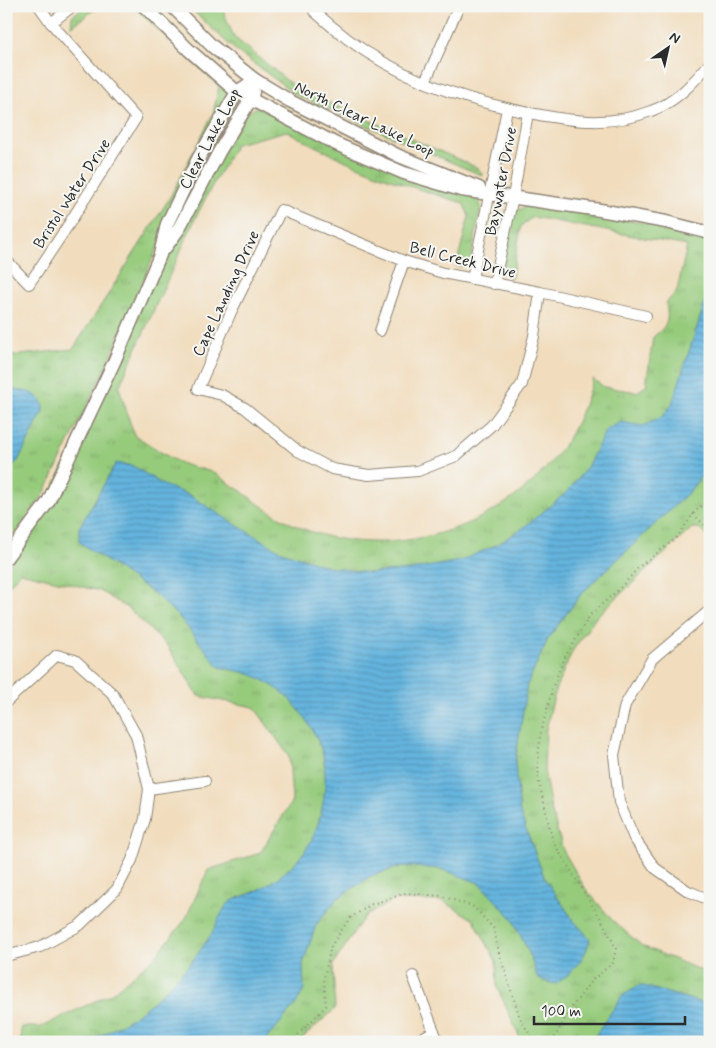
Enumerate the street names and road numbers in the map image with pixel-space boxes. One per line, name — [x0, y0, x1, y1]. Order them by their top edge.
street label: North Clear Lake Loop — [291, 76, 438, 162]
street label: Clear Lake Loop — [175, 84, 246, 193]
street label: Baywater Drive — [481, 125, 522, 237]
street label: Bristol Water Drive — [29, 135, 116, 253]
street label: Cape Landing Drive — [188, 227, 265, 360]
street label: Bell Creek Drive — [407, 237, 518, 284]

